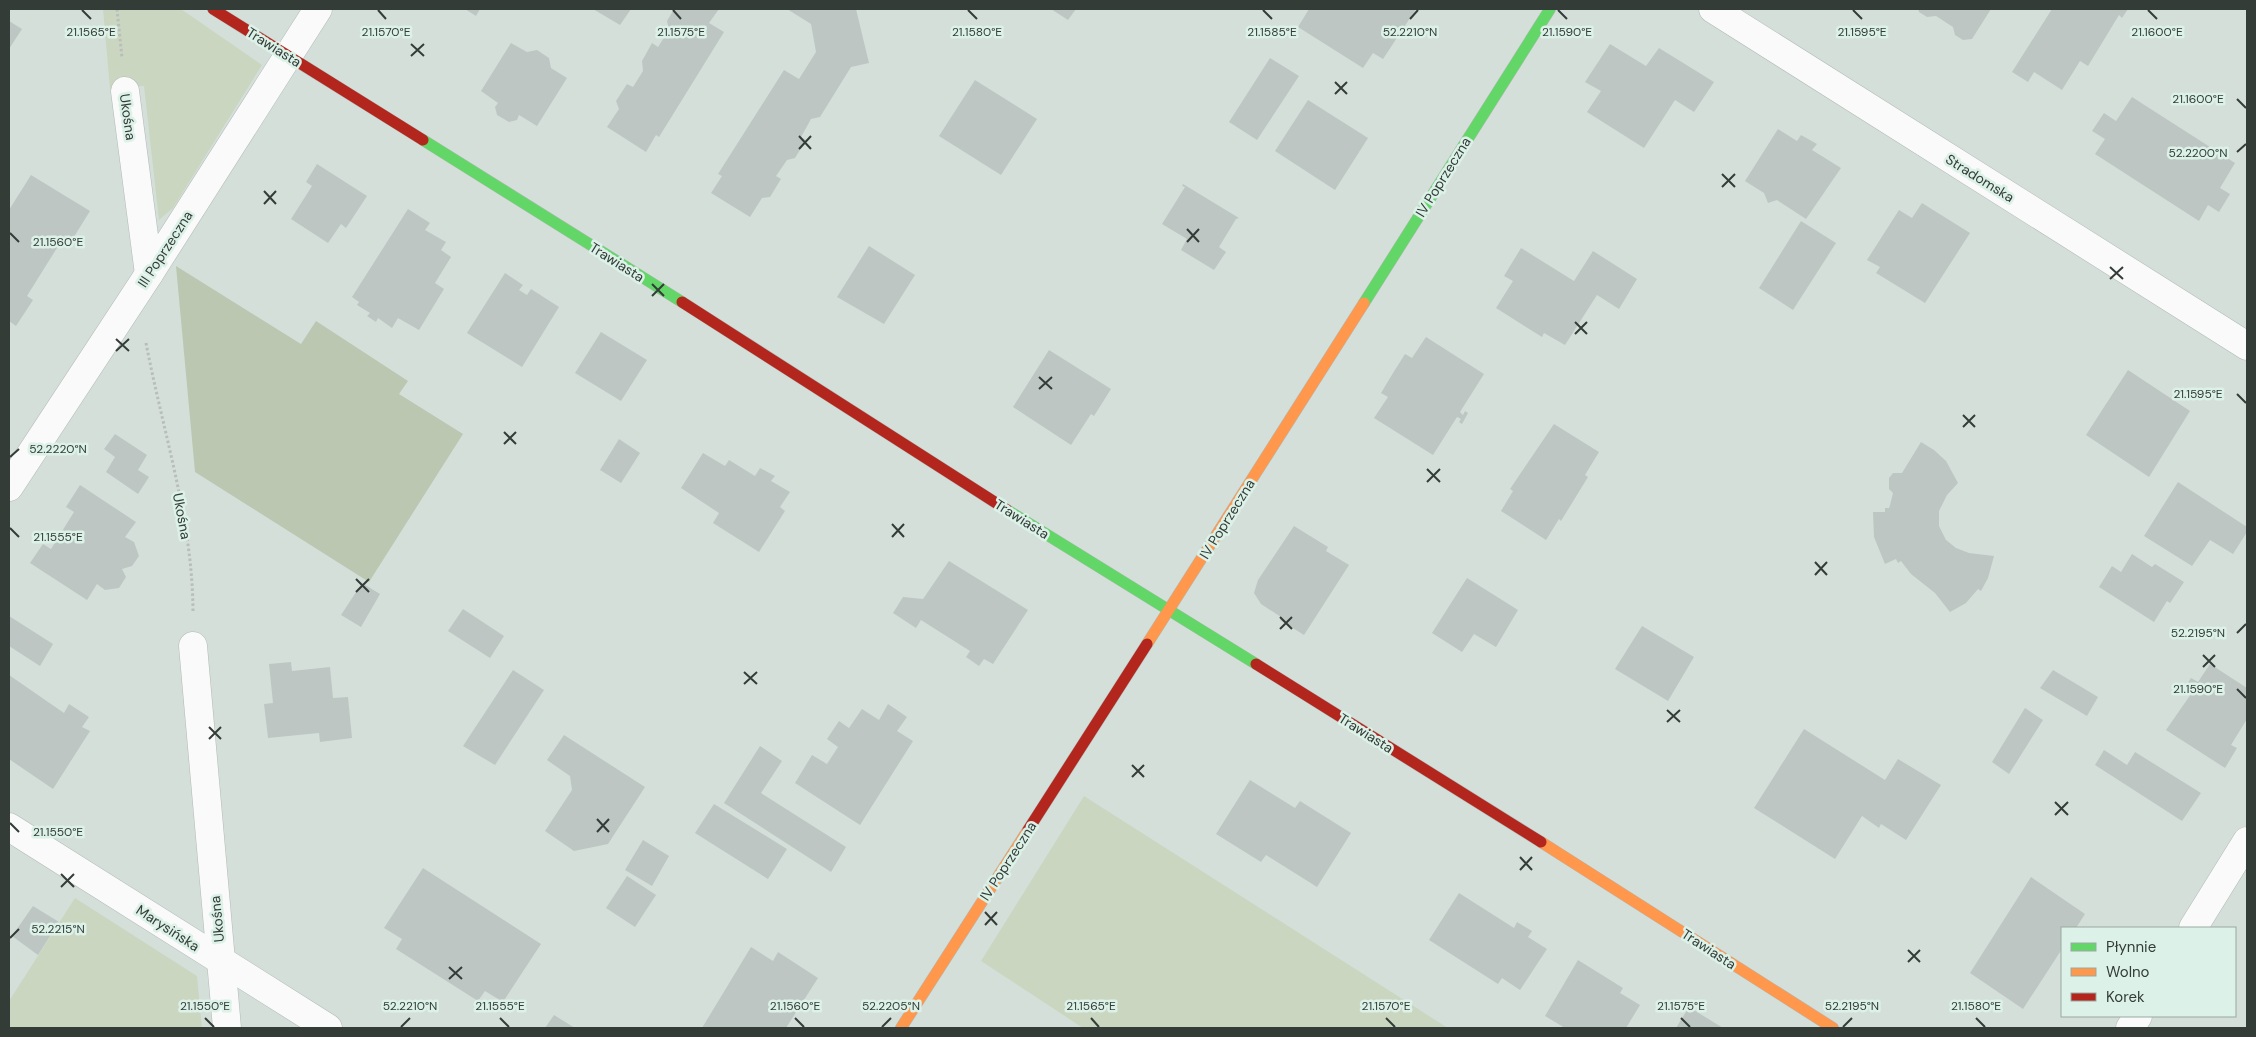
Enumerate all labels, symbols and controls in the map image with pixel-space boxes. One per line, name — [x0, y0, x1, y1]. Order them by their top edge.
street label: Trawiasta — [243, 23, 305, 71]
text: 21.1565°E — [66, 24, 116, 40]
text: 21.1570°E — [362, 24, 411, 40]
text: 21.1575°E — [657, 24, 705, 40]
text: 21.1580°E — [952, 24, 1002, 40]
text: 21.1585°E — [1247, 24, 1297, 40]
text: 52.2210°N — [1383, 24, 1437, 40]
text: 21.1590°E — [1542, 24, 1592, 40]
text: 21.1595°E — [1837, 24, 1887, 40]
text: 21.1600°E — [2131, 24, 2183, 40]
text: 21.1600°E — [2172, 91, 2224, 107]
street label: Ukośna — [116, 93, 140, 141]
street label: IV Poprzeczna — [1411, 134, 1475, 220]
text: 52.2200°N — [2169, 145, 2227, 161]
street label: Stradomska — [1942, 150, 2018, 206]
street label: III Poprzeczna — [134, 207, 196, 291]
text: 21.1560°E — [33, 234, 83, 250]
street label: Trawiasta — [586, 238, 648, 286]
text: 21.1595°E — [2173, 386, 2223, 402]
text: 52.2220°N — [29, 441, 87, 457]
street label: IV Poprzeczna — [1195, 476, 1259, 562]
street label: Ukośna — [169, 491, 195, 541]
street label: Trawiasta — [991, 495, 1053, 543]
text: 21.1555°E — [33, 529, 83, 545]
text: 52.2195°N — [2171, 625, 2225, 641]
text: 21.1590°E — [2173, 681, 2223, 697]
street label: Trawiasta — [1335, 709, 1397, 757]
street label: IV Poprzeczna — [976, 818, 1040, 904]
text: 21.1550°E — [33, 824, 83, 840]
street label: Ukośna — [206, 895, 228, 943]
street label: Marysińska — [133, 901, 203, 955]
text: 52.2215°N — [31, 921, 85, 937]
street label: Trawiasta — [1678, 925, 1740, 973]
legend — [2061, 927, 2236, 1017]
text: Płynnie — [2106, 937, 2156, 957]
text: Wolno — [2106, 962, 2150, 982]
text: Korek — [2106, 987, 2145, 1007]
text: 21.1550°E — [180, 998, 230, 1014]
text: 52.2210°N — [383, 998, 437, 1014]
text: 21.1555°E — [475, 998, 525, 1014]
text: 21.1560°E — [770, 998, 820, 1014]
text: 52.2205°N — [862, 998, 920, 1014]
text: 21.1565°E — [1066, 998, 1116, 1014]
text: 21.1570°E — [1362, 998, 1411, 1014]
text: 21.1575°E — [1657, 998, 1705, 1014]
text: 52.2195°N — [1825, 998, 1879, 1014]
text: 21.1580°E — [1951, 998, 2001, 1014]

